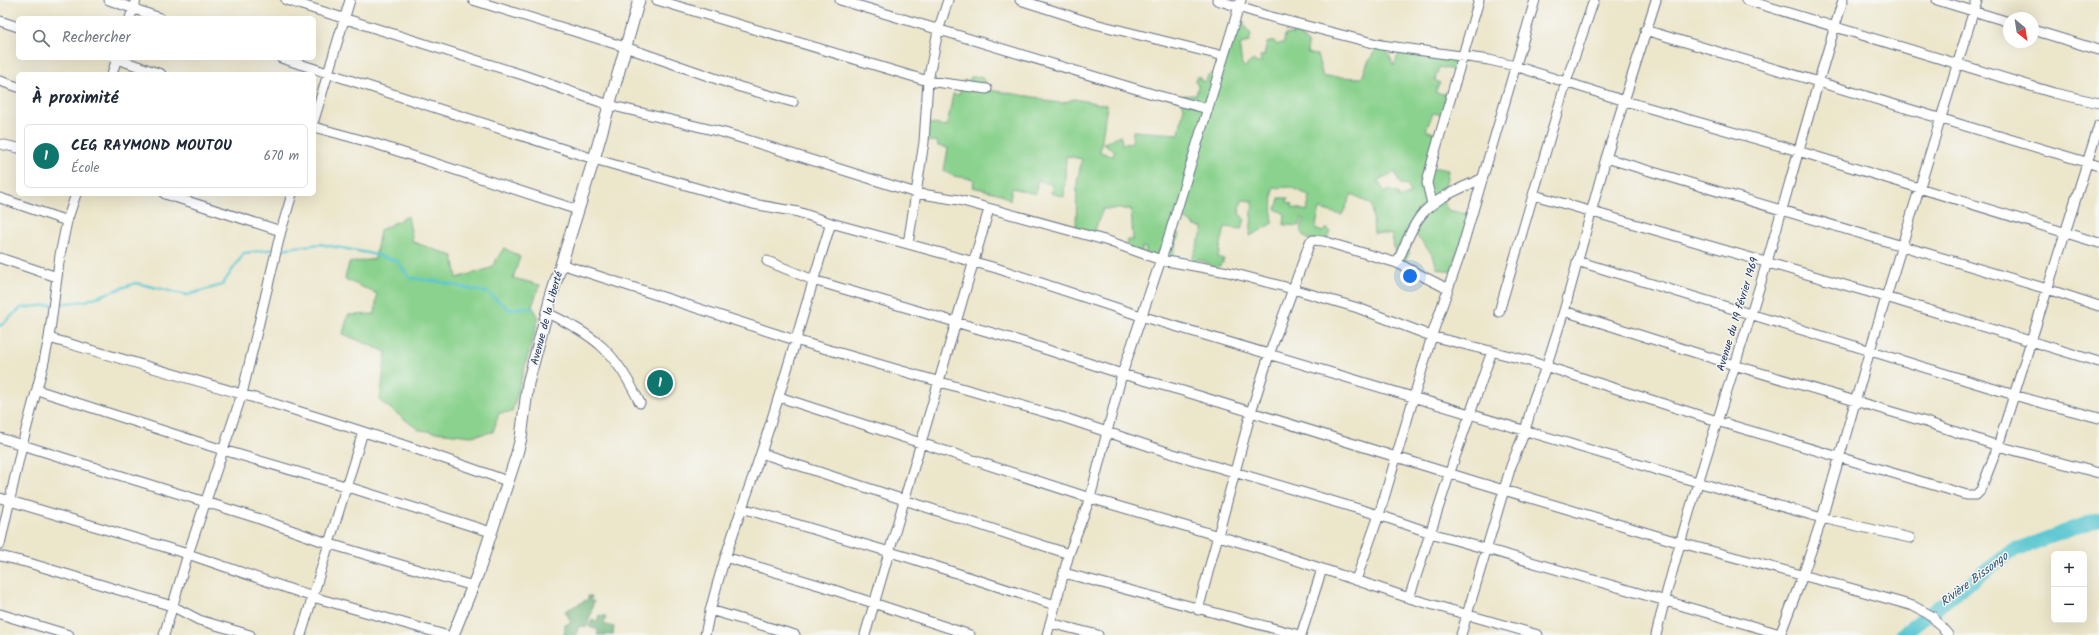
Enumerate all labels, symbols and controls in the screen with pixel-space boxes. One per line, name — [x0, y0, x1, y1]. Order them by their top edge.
north arrow — [2003, 12, 2039, 48]
search box — [16, 16, 316, 60]
text: Rechercher — [62, 26, 130, 50]
icon: search — [30, 27, 52, 49]
text: À proximité — [32, 85, 119, 112]
text: CEG RAYMOND MOUTOU — [71, 134, 232, 158]
text: 1 — [44, 146, 48, 167]
text: 670 m — [264, 146, 299, 167]
text: École — [71, 158, 99, 179]
street label: Avenue du 19 février 1969 — [1712, 254, 1764, 374]
your location — [1400, 266, 1420, 286]
street label: Avenue de la Liberté — [526, 268, 568, 367]
pin: 1 — [647, 368, 673, 398]
water label: Rivière Bissongo — [1936, 547, 2014, 611]
map controls — [2051, 551, 2087, 623]
button: + — [2051, 551, 2087, 587]
button: − — [2051, 587, 2087, 623]

